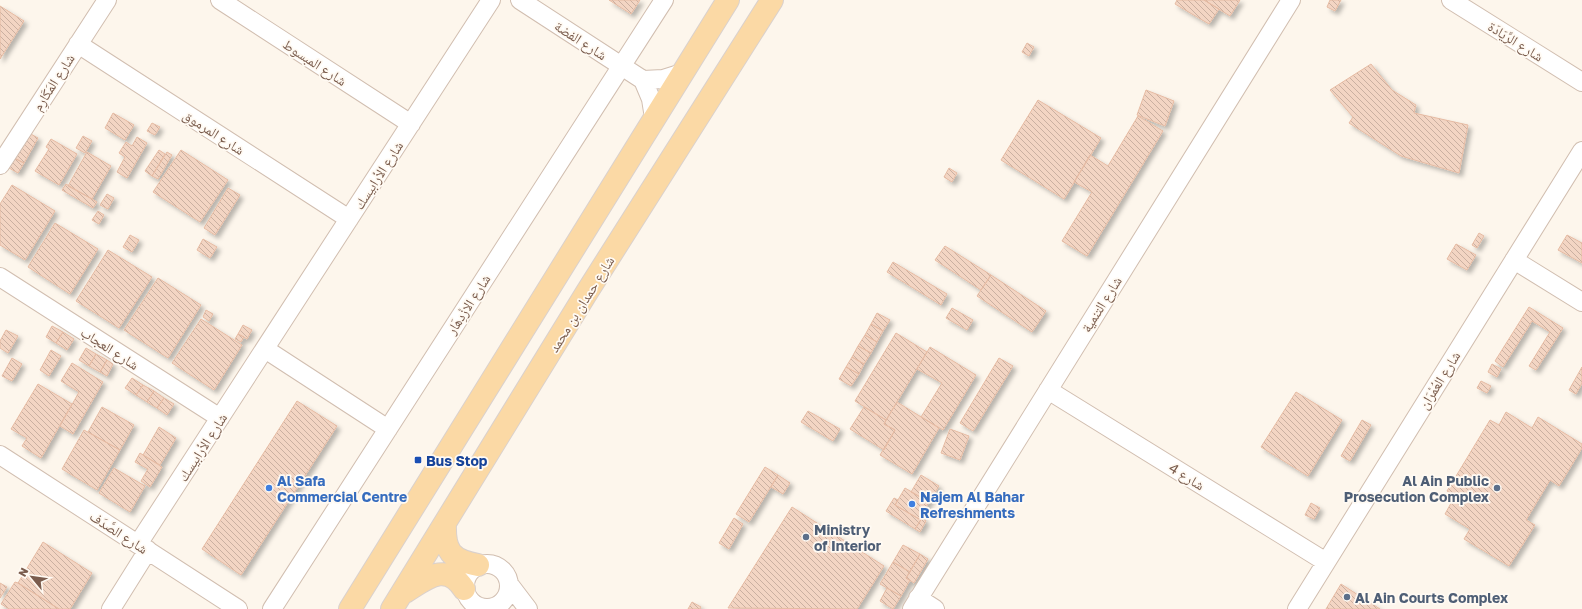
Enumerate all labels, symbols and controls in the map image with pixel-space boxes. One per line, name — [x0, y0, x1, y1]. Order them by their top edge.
street label: شارع الفضة — [551, 17, 610, 65]
street label: شارع الرِّيَادَة — [1484, 17, 1547, 66]
street label: شارع المبسوط — [279, 35, 350, 91]
street label: شارع المَكَارِم — [28, 50, 80, 115]
street label: شارع المرموق — [179, 106, 248, 160]
street label: شارع الأرابيسك — [350, 138, 408, 213]
street label: شارع حمدان بن محمد — [545, 253, 619, 356]
street label: شارع الازْدِهَار — [442, 271, 495, 339]
street label: شارع التنمية — [1077, 273, 1127, 336]
street label: شارع العجاب — [77, 323, 142, 375]
street label: شارع العُمْرَان — [1415, 348, 1465, 413]
street label: شارع الأرابيسك — [174, 410, 232, 485]
place label: Bus Stop — [426, 452, 488, 469]
marker: Bus Stop — [413, 455, 423, 465]
street label: شارع 4 — [1165, 459, 1208, 495]
place label: Al Safa Commercial Centre — [277, 472, 407, 505]
place label: Al Ain Public Prosecution Complex — [1344, 472, 1489, 505]
marker: Al Safa Commercial Centre — [264, 483, 274, 493]
marker: Al Ain Public Prosecution Complex — [1492, 483, 1502, 493]
place label: Najem Al Bahar Refreshments — [920, 488, 1025, 521]
marker: Najem Al Bahar Refreshments — [907, 499, 917, 509]
street label: شارع الصَّدَف — [86, 507, 151, 559]
place label: Ministry of Interior — [814, 521, 882, 554]
marker: Ministry of Interior — [801, 532, 811, 542]
north arrow — [12, 557, 52, 597]
text: N — [15, 565, 31, 579]
place label: Al Ain Courts Complex — [1355, 589, 1508, 606]
marker: Al Ain Courts Complex — [1342, 592, 1352, 602]

